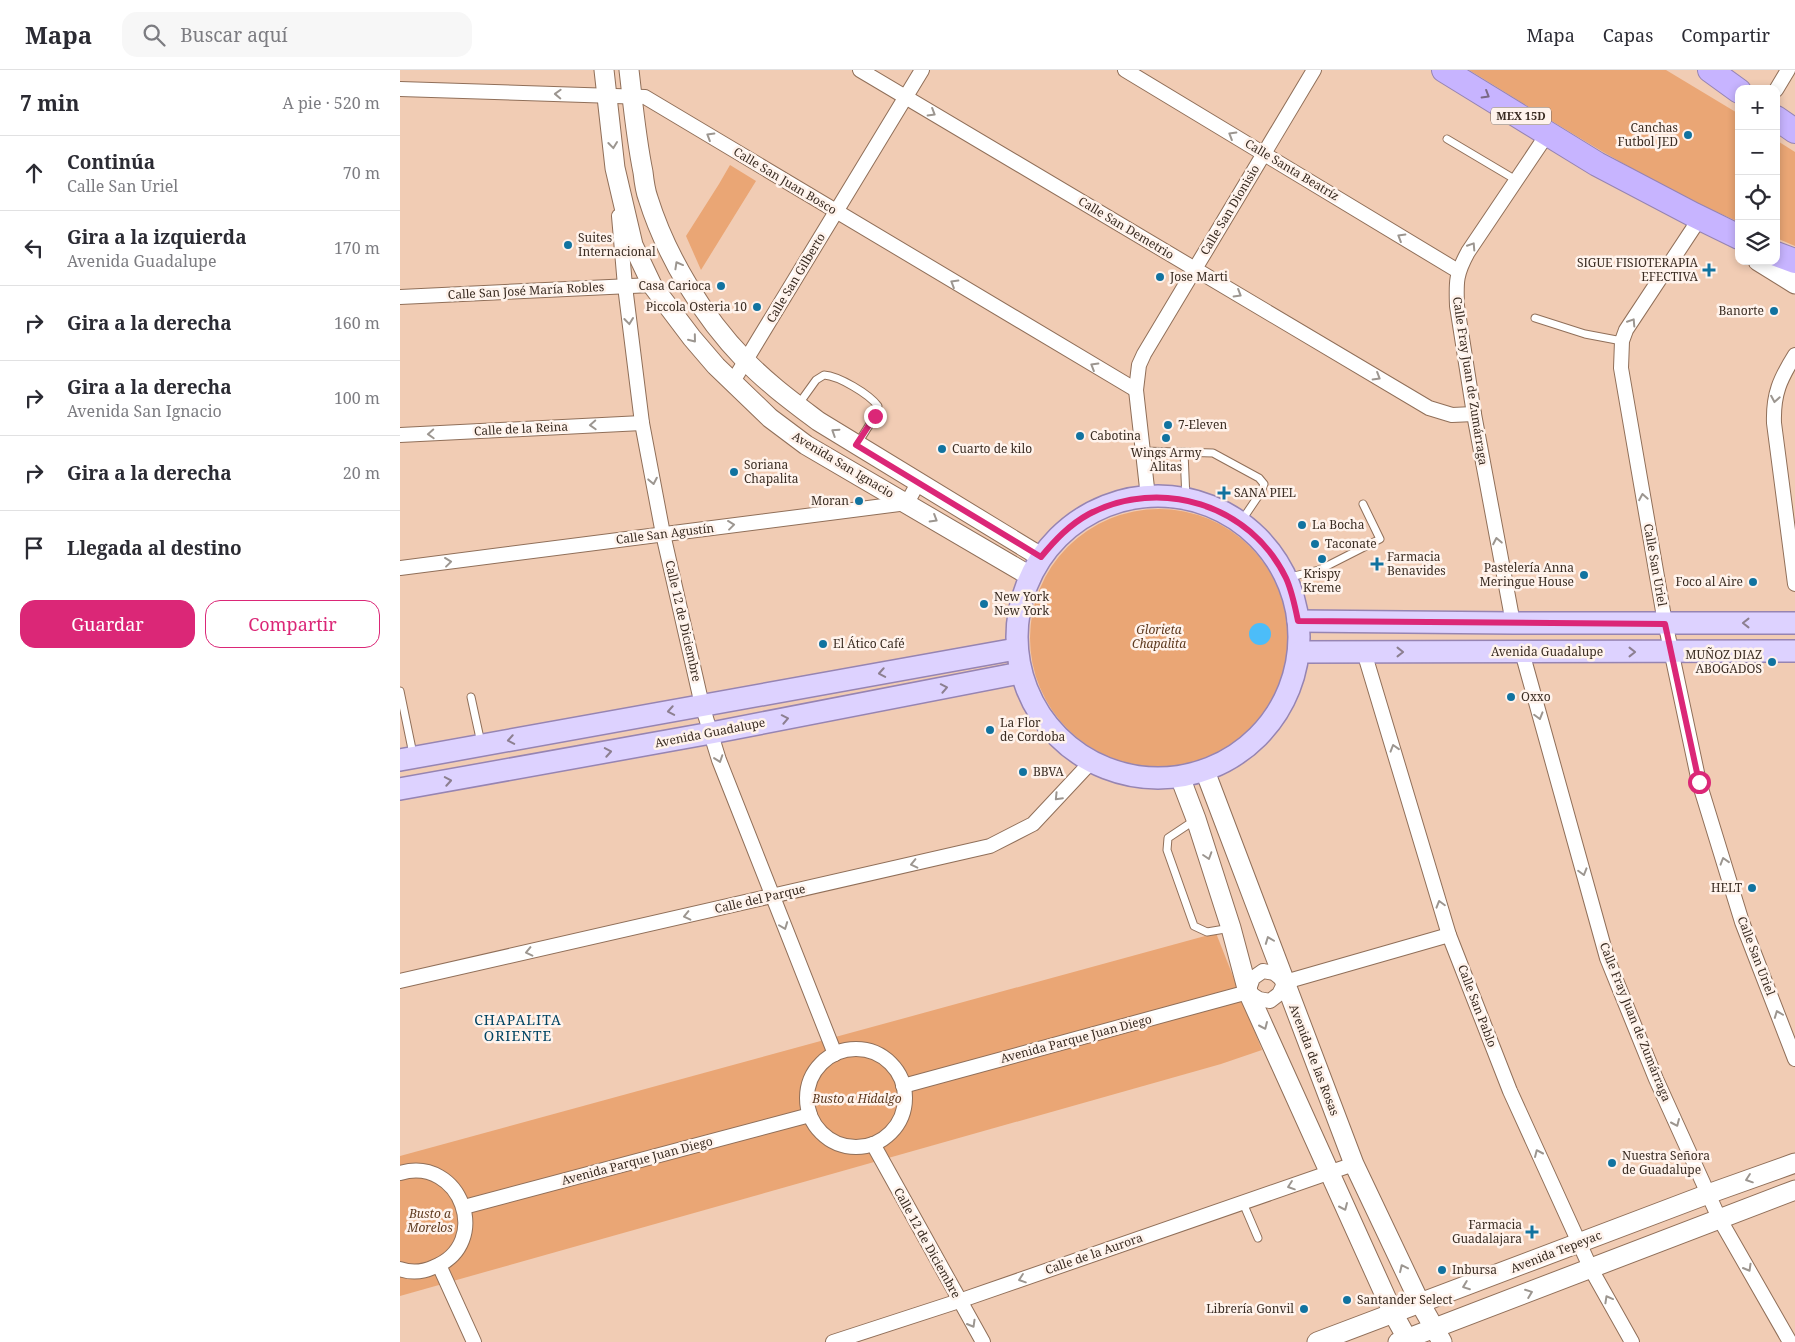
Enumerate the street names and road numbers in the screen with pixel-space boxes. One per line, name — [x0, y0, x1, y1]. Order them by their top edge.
road number: MEX 15D — [1491, 107, 1551, 124]
street label: Calle Santa Beatríz — [1242, 135, 1343, 204]
street label: Calle San Juan Bosco — [730, 143, 840, 218]
street label: Calle San Dionisio — [1196, 161, 1263, 258]
street label: Calle San Demetrio — [1075, 192, 1177, 263]
street label: Calle San Gilberto — [762, 230, 829, 326]
street label: Calle San José María Robles — [447, 278, 605, 303]
street label: Calle Fray Juan de Zumárraga — [1449, 295, 1492, 467]
street label: Calle de la Reina — [473, 418, 569, 439]
street label: Avenida San Ignacio — [789, 427, 897, 502]
street label: Calle San Agustín — [615, 519, 715, 548]
street label: Calle San Uriel — [1640, 522, 1671, 608]
street label: Calle 12 de Diciembre — [661, 559, 706, 683]
street label: Avenida Guadalupe — [1491, 643, 1603, 660]
street label: Avenida Guadalupe — [653, 713, 767, 752]
street label: Calle del Parque — [713, 880, 807, 917]
street label: Calle San Uriel — [1734, 914, 1779, 998]
street label: Calle Fray Juan de Zumárraga — [1596, 940, 1675, 1104]
street label: Calle San Pablo — [1454, 962, 1501, 1050]
street label: Avenida de las Rosas — [1285, 1002, 1344, 1118]
street label: Avenida Parque Juan Diego — [998, 1010, 1153, 1067]
street label: Avenida Parque Juan Diego — [559, 1132, 714, 1189]
street label: Calle 12 de Diciembre — [890, 1184, 965, 1301]
street label: Avenida Tepeyac — [1508, 1226, 1604, 1277]
street label: Calle de la Aurora — [1043, 1229, 1145, 1278]

